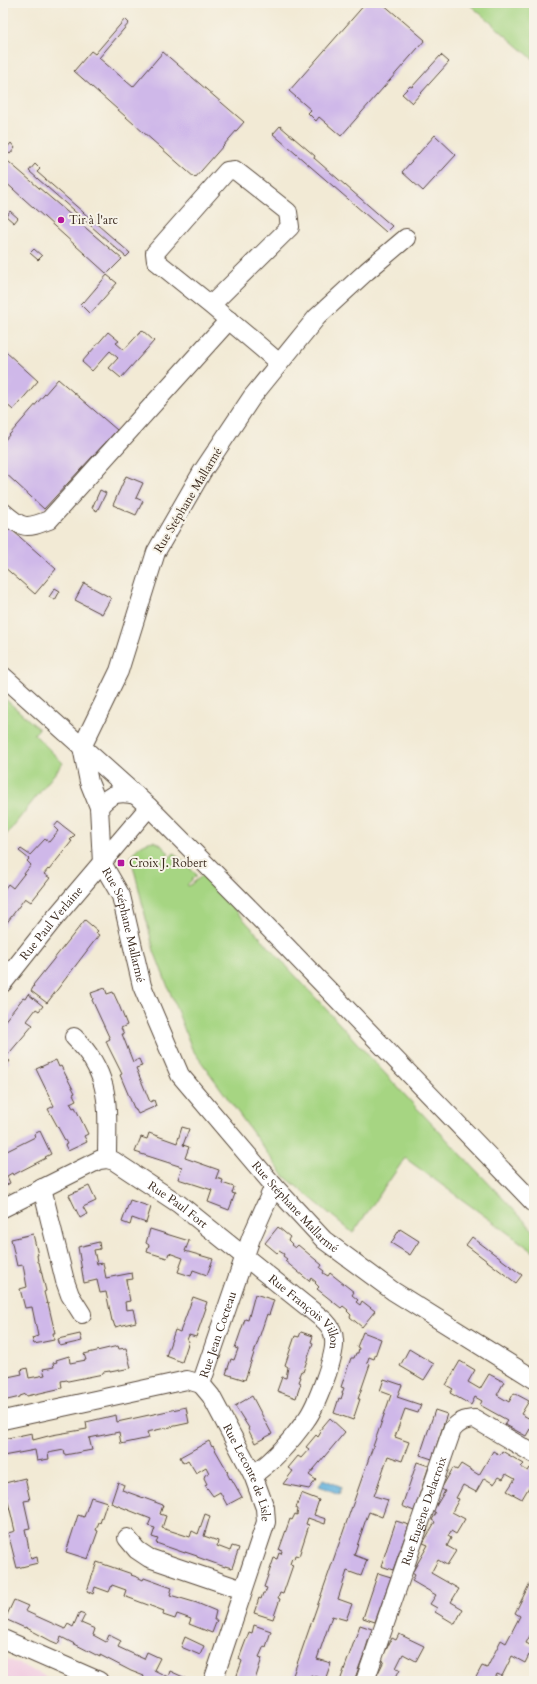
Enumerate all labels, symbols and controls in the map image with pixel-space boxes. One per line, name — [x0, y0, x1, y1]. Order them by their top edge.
place label: Tir à l'arc — [69, 212, 119, 228]
marker: Tir à l'arc — [56, 215, 66, 225]
street label: Rue Stéphane Mallarmé — [150, 444, 226, 556]
place label: Croix J. Robert — [129, 855, 207, 871]
marker: Croix J. Robert — [116, 858, 126, 868]
street label: Rue Stéphane Mallarmé — [98, 865, 149, 984]
street label: Rue Paul Verlaine — [16, 883, 86, 963]
street label: Rue Stéphane Mallarmé — [248, 1158, 342, 1256]
street label: Rue Paul Fort — [145, 1178, 211, 1232]
street label: Rue François Villon — [265, 1271, 342, 1350]
street label: Rue Jean Cocteau — [196, 1289, 240, 1380]
street label: Rue Leconte de Lisle — [219, 1421, 274, 1522]
street label: Rue Eugène Delacroix — [398, 1454, 450, 1568]

